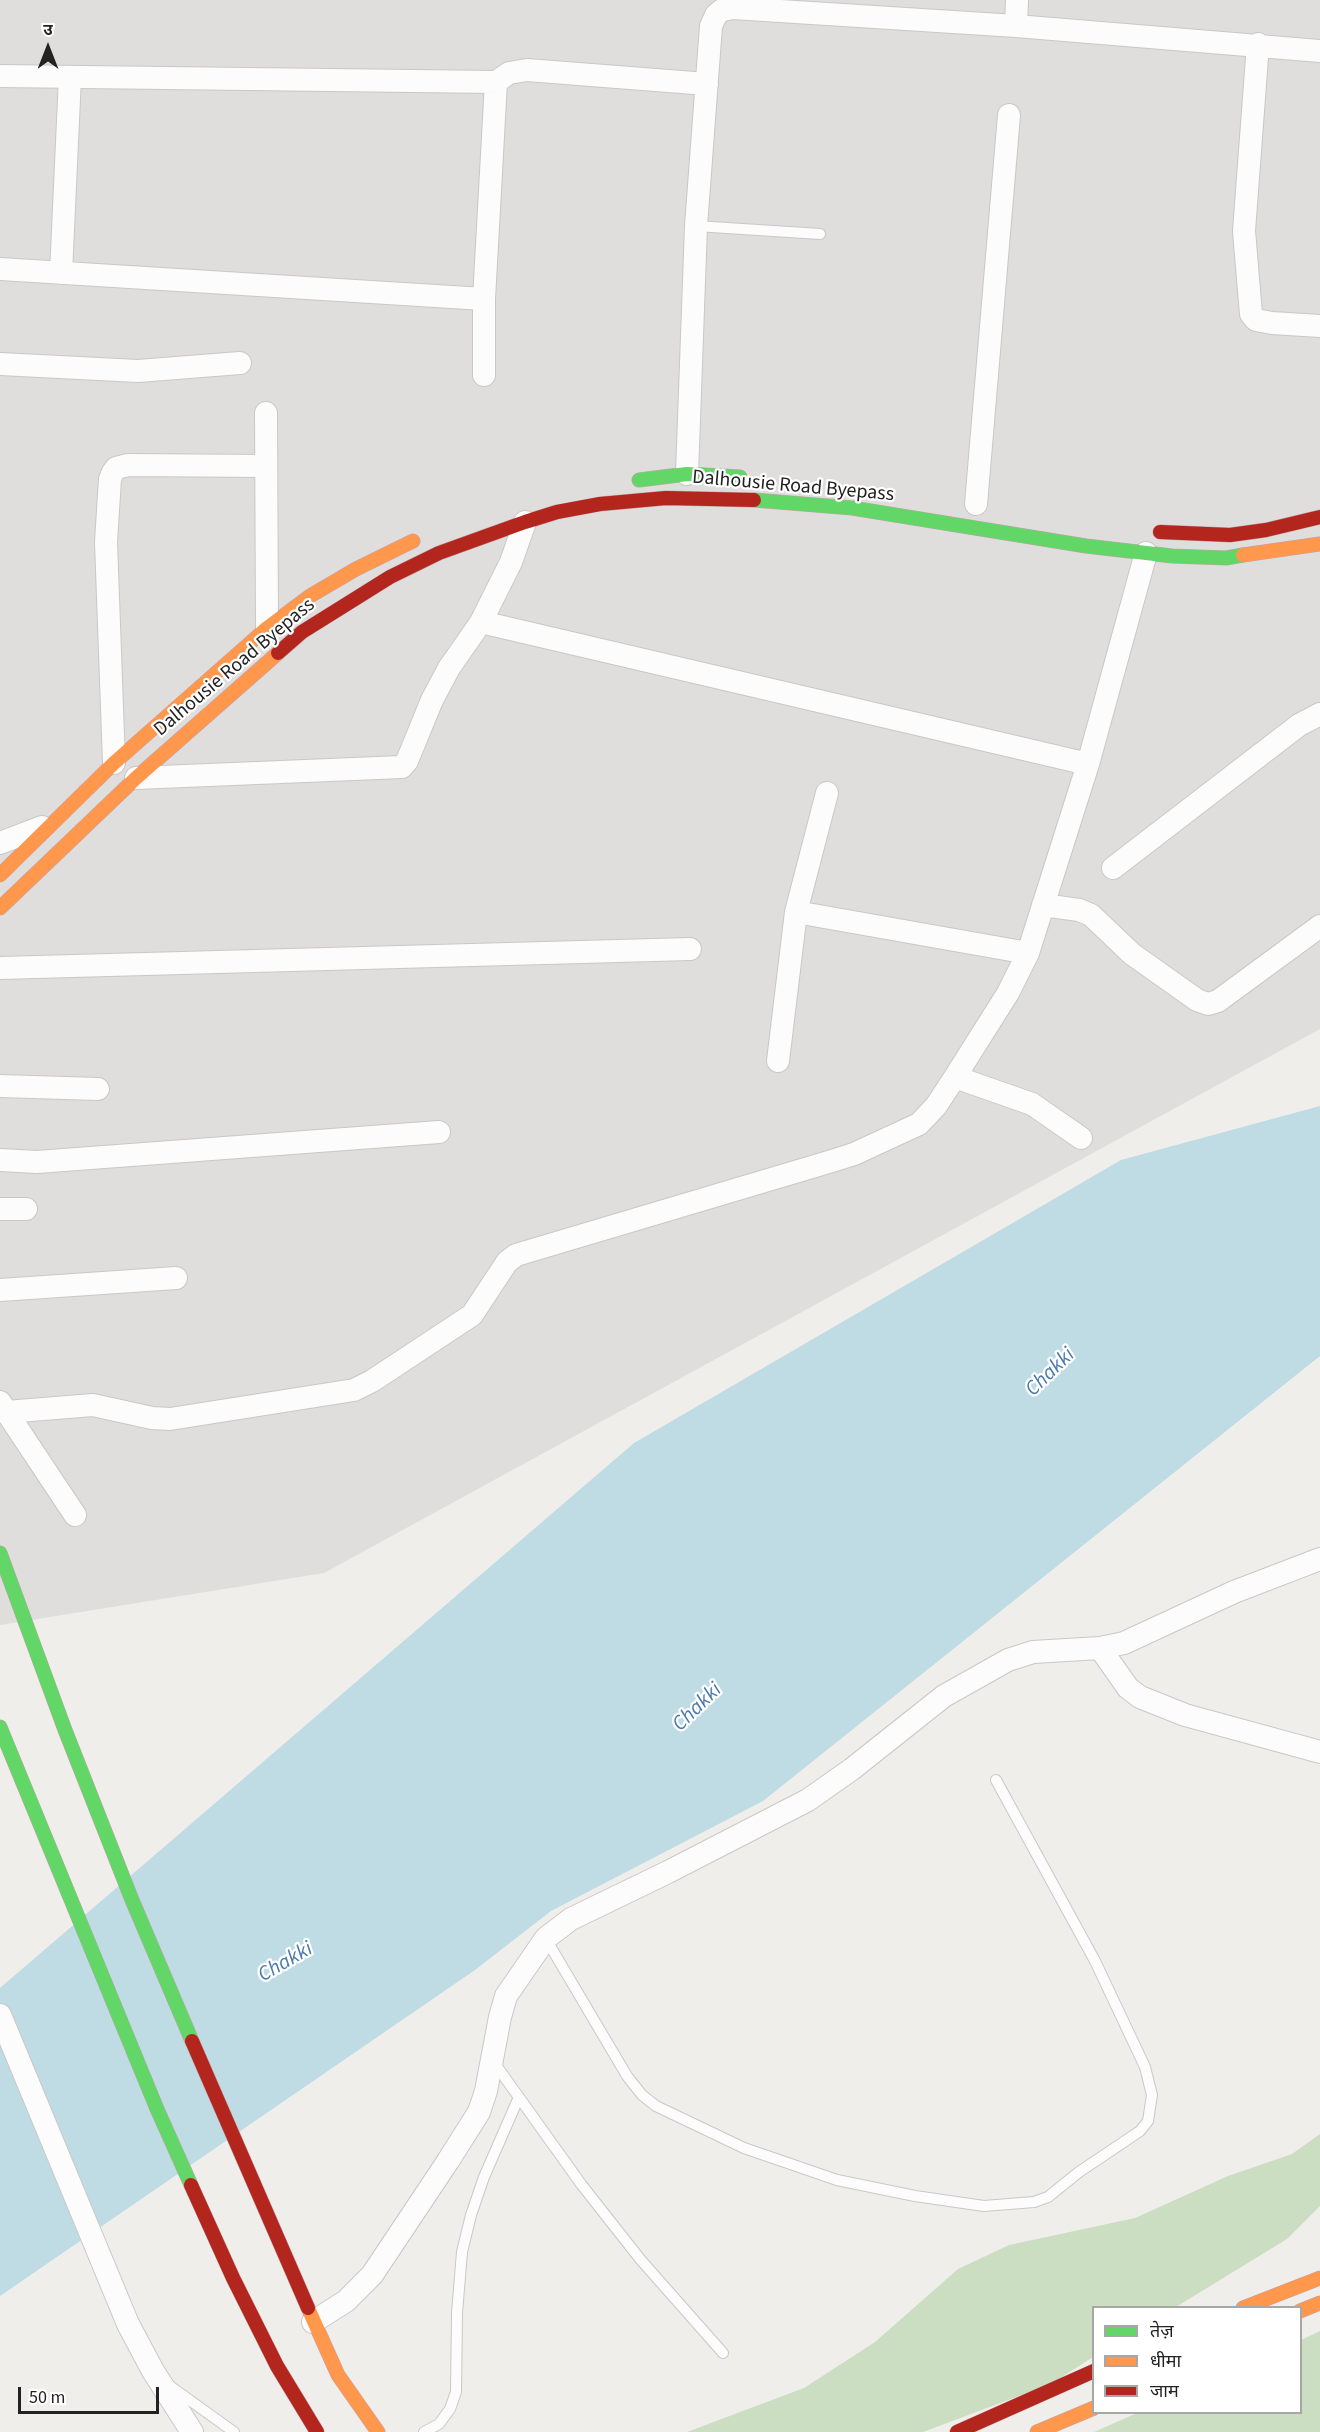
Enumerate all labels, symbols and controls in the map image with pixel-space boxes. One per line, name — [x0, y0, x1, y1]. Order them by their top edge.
north arrow — [18, 18, 78, 78]
text: उ — [43, 19, 53, 41]
street label: Dalhousie Road Byepass — [691, 466, 895, 508]
street label: Dalhousie Road Byepass — [150, 594, 320, 742]
water label: Chakki — [1021, 1344, 1081, 1402]
water label: Chakki — [668, 1679, 728, 1737]
water label: Chakki — [254, 1937, 318, 1989]
legend — [1092, 2306, 1302, 2414]
text: तेज़ — [1150, 2319, 1174, 2344]
text: धीमा — [1150, 2349, 1181, 2374]
scale bar — [21, 2375, 162, 2413]
text: जाम — [1150, 2379, 1179, 2404]
text: 50 m — [29, 2385, 65, 2410]

